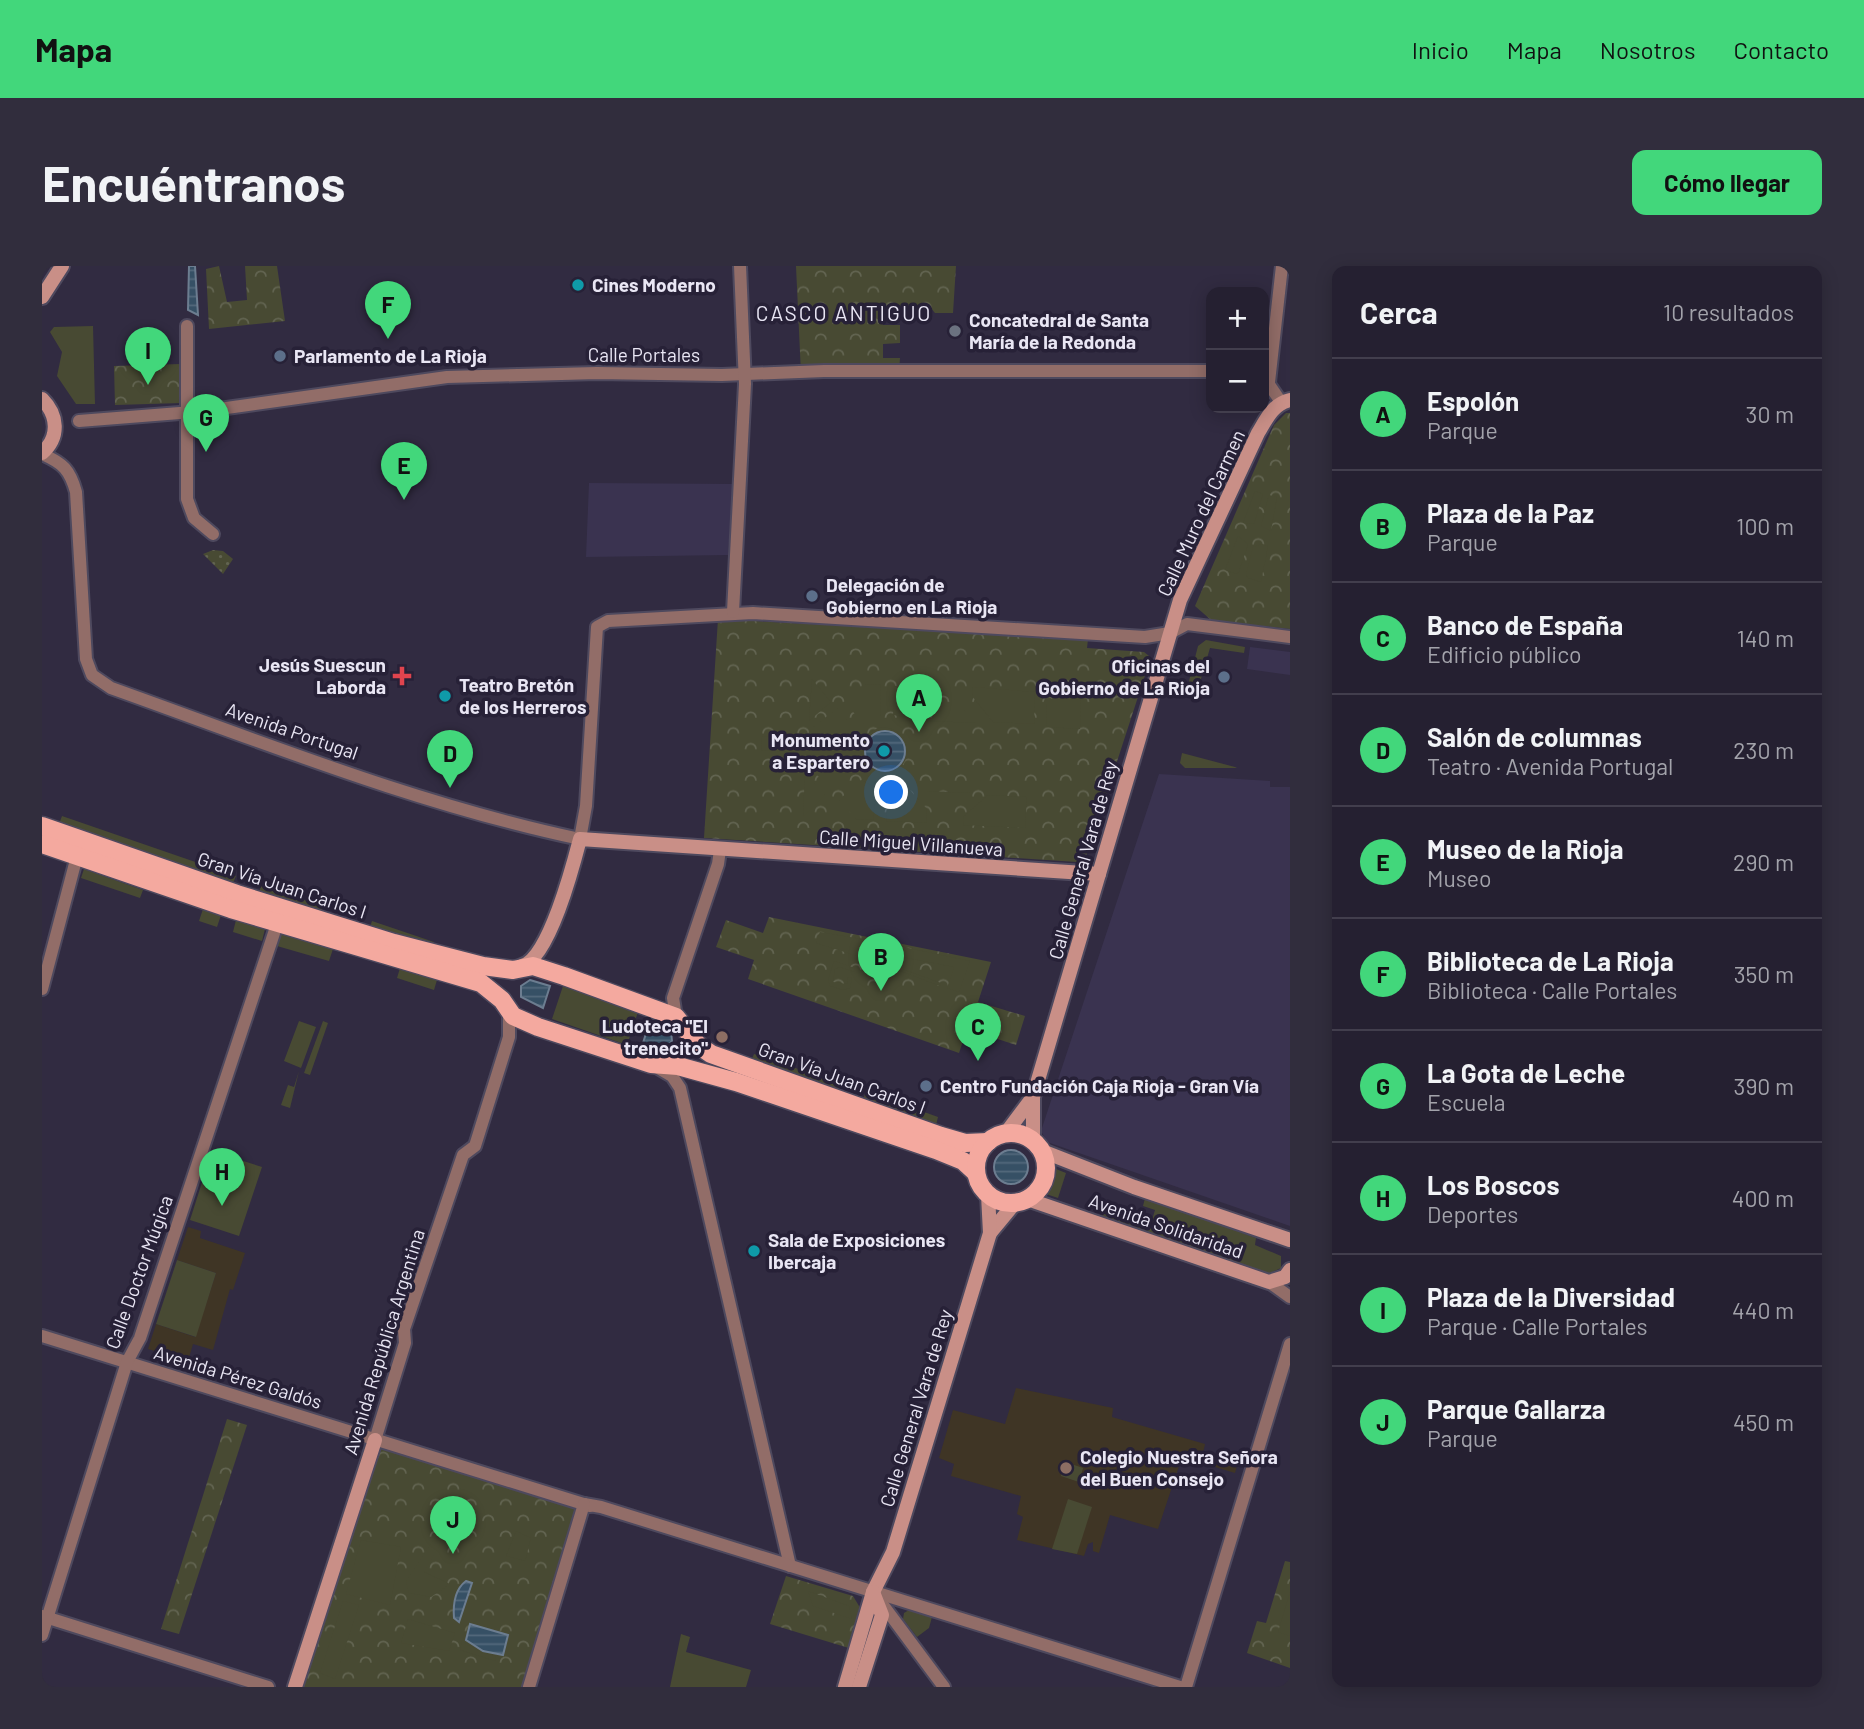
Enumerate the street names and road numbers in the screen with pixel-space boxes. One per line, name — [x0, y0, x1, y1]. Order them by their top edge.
street label: Calle Portales — [588, 343, 700, 366]
street label: Calle Muro del Carmen — [1152, 426, 1249, 600]
street label: Avenida Portugal — [223, 697, 361, 764]
street label: Calle General Vara de Rey — [1043, 758, 1122, 962]
street label: Calle Miguel Villanueva — [818, 825, 1004, 860]
street label: Gran Vía Juan Carlos I — [195, 846, 370, 923]
street label: Gran Vía Juan Carlos I — [755, 1037, 929, 1119]
street label: Avenida Solidaridad — [1086, 1188, 1246, 1263]
street label: Calle Doctor Múgica — [100, 1192, 177, 1352]
street label: Avenida República Argentina — [338, 1226, 429, 1457]
street label: Calle General Vara de Rey — [874, 1306, 957, 1509]
street label: Avenida Pérez Galdós — [151, 1340, 325, 1413]

